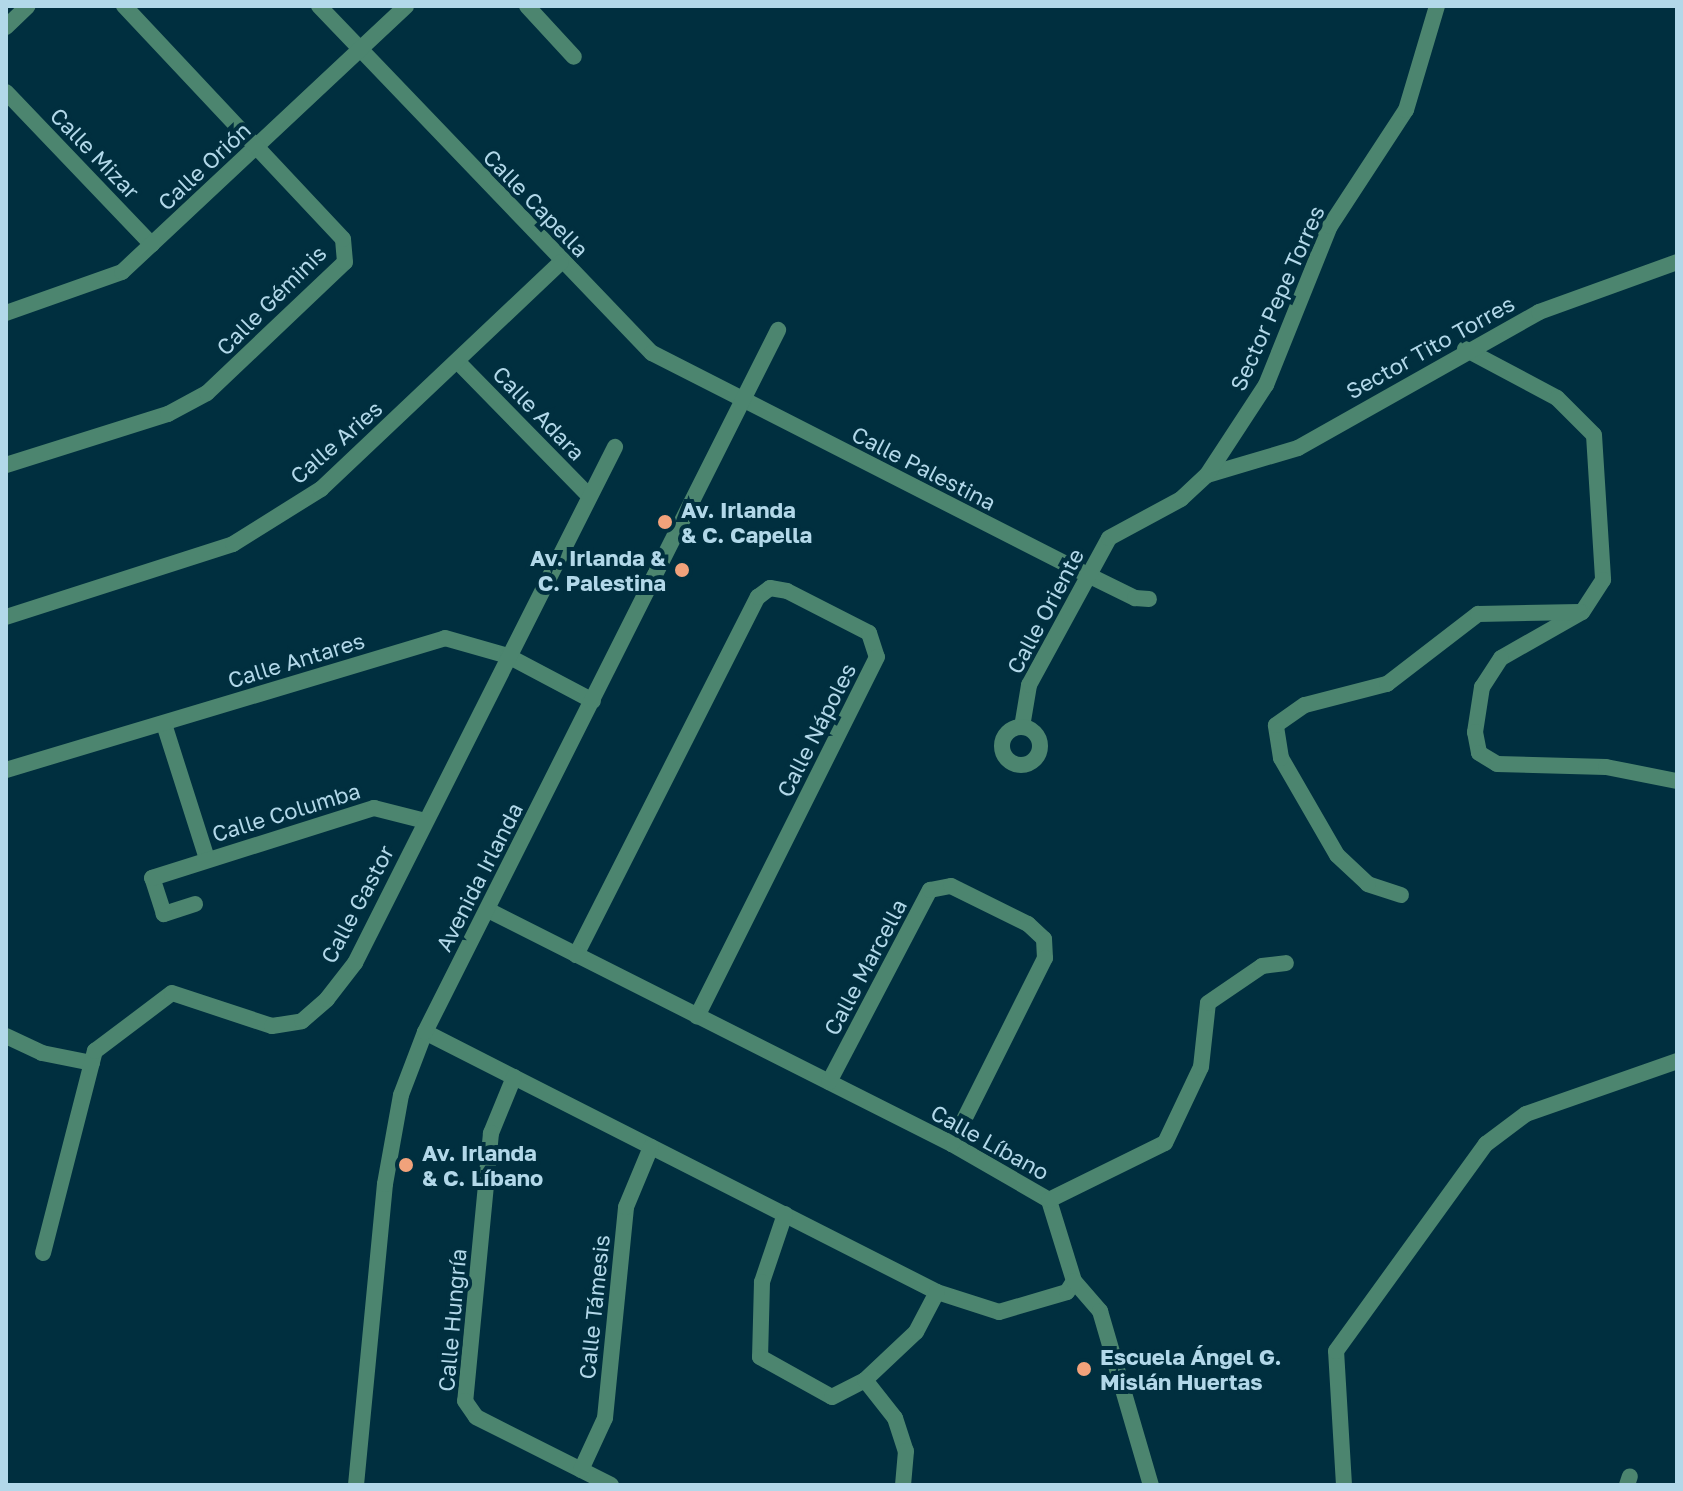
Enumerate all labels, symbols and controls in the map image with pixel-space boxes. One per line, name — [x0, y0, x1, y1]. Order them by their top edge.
street label: Calle Mizar — [45, 102, 145, 204]
street label: Calle Orión — [152, 116, 256, 216]
street label: Calle Capella — [478, 144, 594, 262]
street label: Sector Pepe Torres — [1224, 201, 1330, 395]
street label: Calle Géminis — [211, 240, 331, 360]
street label: Sector Tito Torres — [1341, 290, 1519, 404]
street label: Calle Adara — [488, 360, 590, 466]
street label: Calle Aries — [285, 395, 387, 489]
street label: Calle Palestina — [848, 420, 1000, 516]
place label: Av. Irlanda & C. Capella — [681, 496, 812, 548]
marker: Av. Irlanda & C. Capella — [656, 513, 674, 531]
place label: Av. Irlanda & C. Palestina — [530, 544, 666, 596]
street label: Calle Oriente — [1001, 544, 1089, 678]
marker: Av. Irlanda & C. Palestina — [673, 561, 691, 579]
street label: Calle Antares — [224, 627, 368, 693]
street label: Calle Nápoles — [771, 659, 861, 801]
street label: Calle Columba — [209, 777, 363, 847]
street label: Avenida Irlanda — [430, 798, 528, 956]
street label: Calle Gastor — [315, 841, 399, 967]
street label: Calle Marcella — [818, 894, 912, 1040]
street label: Calle Líbano — [926, 1099, 1054, 1185]
place label: Av. Irlanda & C. Líbano — [422, 1139, 543, 1190]
marker: Av. Irlanda & C. Líbano — [397, 1156, 415, 1174]
street label: Calle Támesis — [573, 1233, 615, 1381]
street label: Calle Hungría — [433, 1247, 471, 1393]
place label: Escuela Ángel G. Mislán Huertas — [1100, 1343, 1282, 1394]
marker: Escuela Ángel G. Mislán Huertas — [1075, 1360, 1093, 1378]

